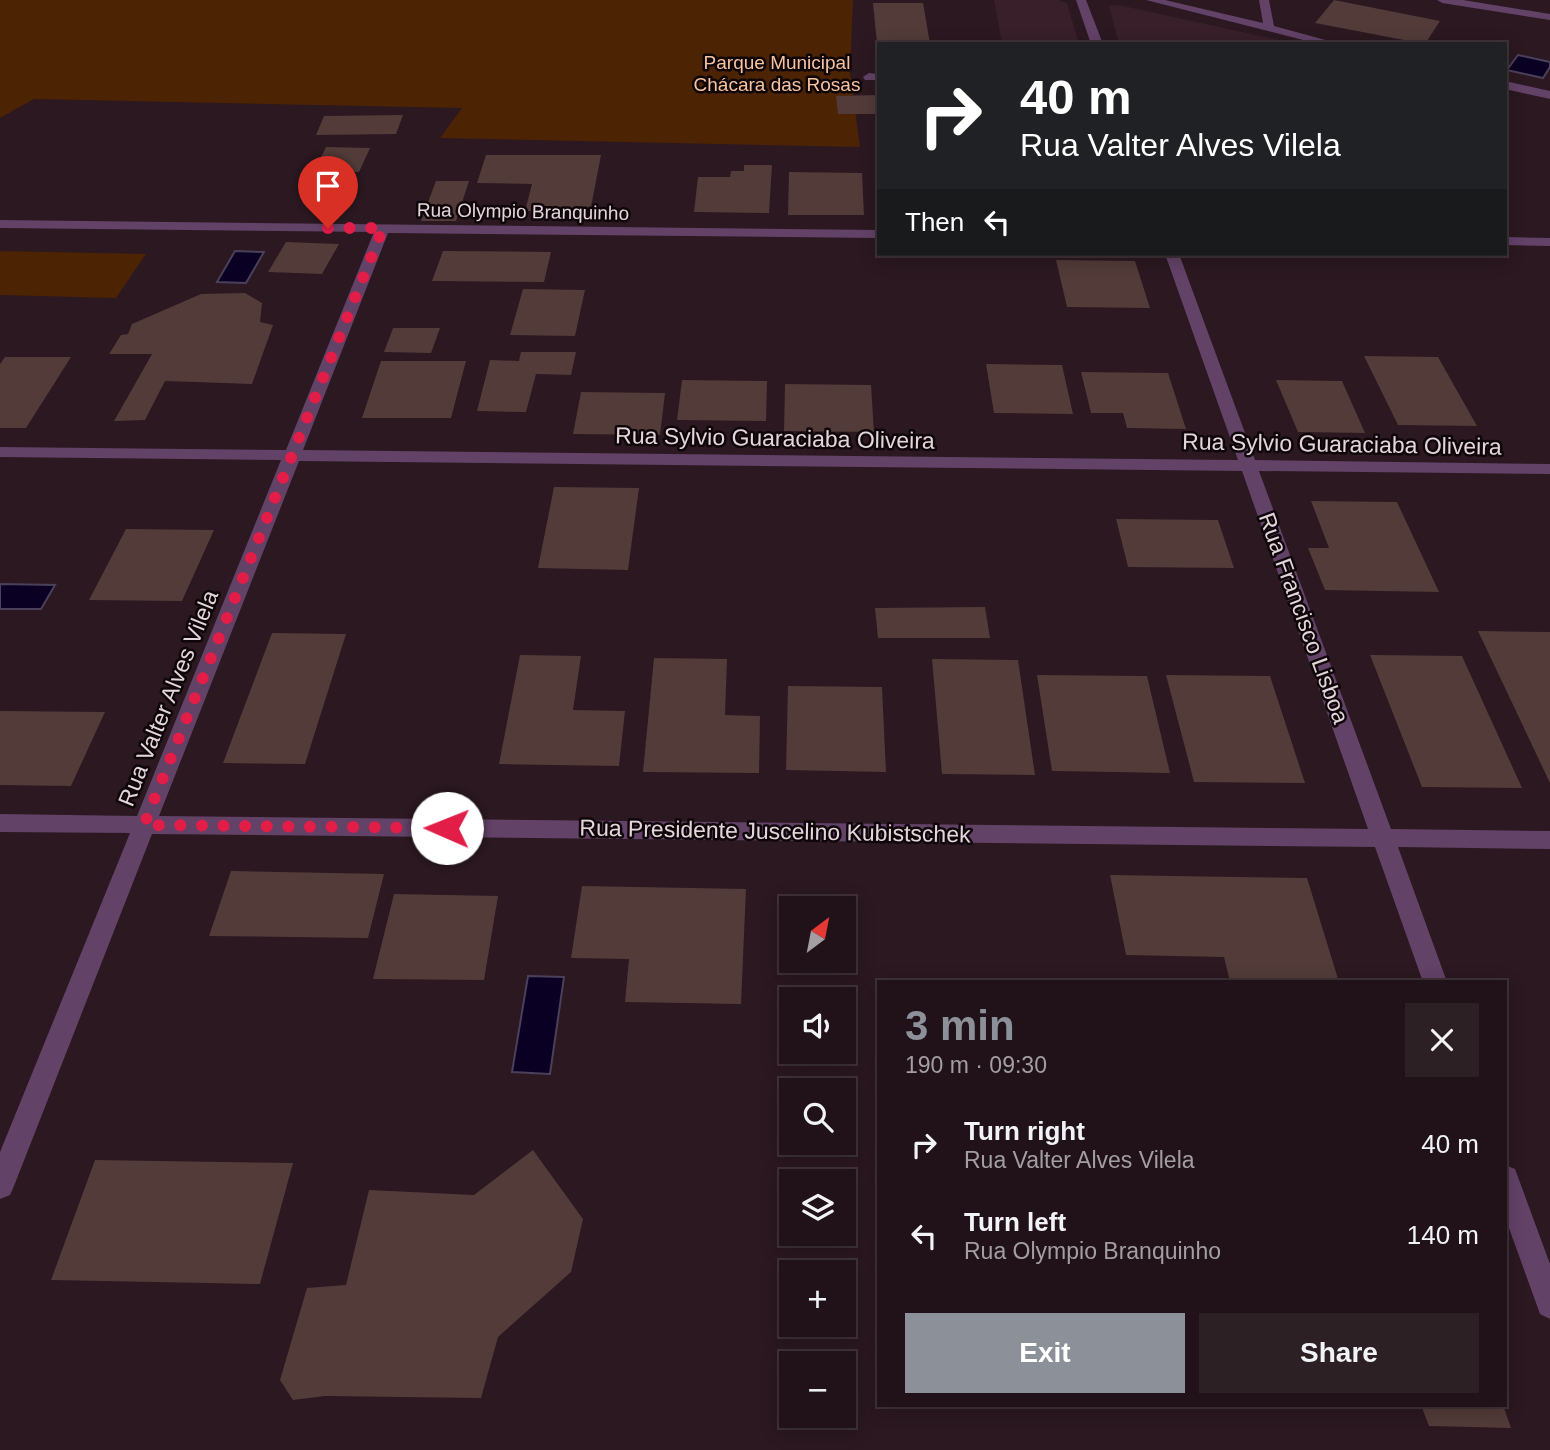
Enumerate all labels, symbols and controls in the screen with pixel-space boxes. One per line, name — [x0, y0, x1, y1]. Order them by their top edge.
park label: Parque Municipal Chácara das Rosas — [694, 52, 860, 95]
icon: right — [905, 70, 996, 161]
text: 40 m — [1020, 70, 1132, 124]
text: Rua Valter Alves Vilela — [1020, 127, 1341, 163]
pin — [298, 156, 358, 228]
icon: arrive — [309, 167, 347, 205]
street label: Rua Olympio Branquinho — [417, 199, 629, 224]
icon: left — [978, 203, 1016, 241]
text: Then — [905, 207, 964, 237]
street label: Rua Sylvio Guaraciaba Oliveira — [615, 422, 935, 454]
street label: Rua Sylvio Guaraciaba Oliveira — [1182, 428, 1502, 460]
street label: Rua Francisco Lisboa — [1254, 509, 1354, 727]
street label: Rua Valter Alves Vilela — [113, 586, 223, 810]
position arrow — [410, 791, 484, 865]
street label: Rua Presidente Juscelino Kubistschek — [579, 815, 971, 847]
north arrow — [779, 896, 856, 973]
map controls — [779, 896, 856, 1428]
button: sound — [779, 987, 856, 1064]
text: 3 min — [905, 1002, 1015, 1049]
button: close — [1405, 1003, 1479, 1077]
text: 190 m · 09:30 — [905, 1052, 1047, 1078]
button: search — [779, 1078, 856, 1155]
text: Turn right — [964, 1116, 1085, 1146]
icon: right — [905, 1126, 943, 1164]
text: 40 m — [1421, 1129, 1479, 1159]
text: Rua Valter Alves Vilela — [964, 1147, 1195, 1173]
button: layers — [779, 1169, 856, 1246]
text: Turn left — [964, 1207, 1066, 1237]
icon: left — [905, 1217, 943, 1255]
text: 140 m — [1407, 1220, 1479, 1250]
text: Rua Olympio Branquinho — [964, 1238, 1221, 1264]
button: + — [779, 1260, 856, 1337]
button: Exit — [905, 1313, 1185, 1393]
button: Share — [1199, 1313, 1479, 1393]
button: − — [779, 1351, 856, 1428]

